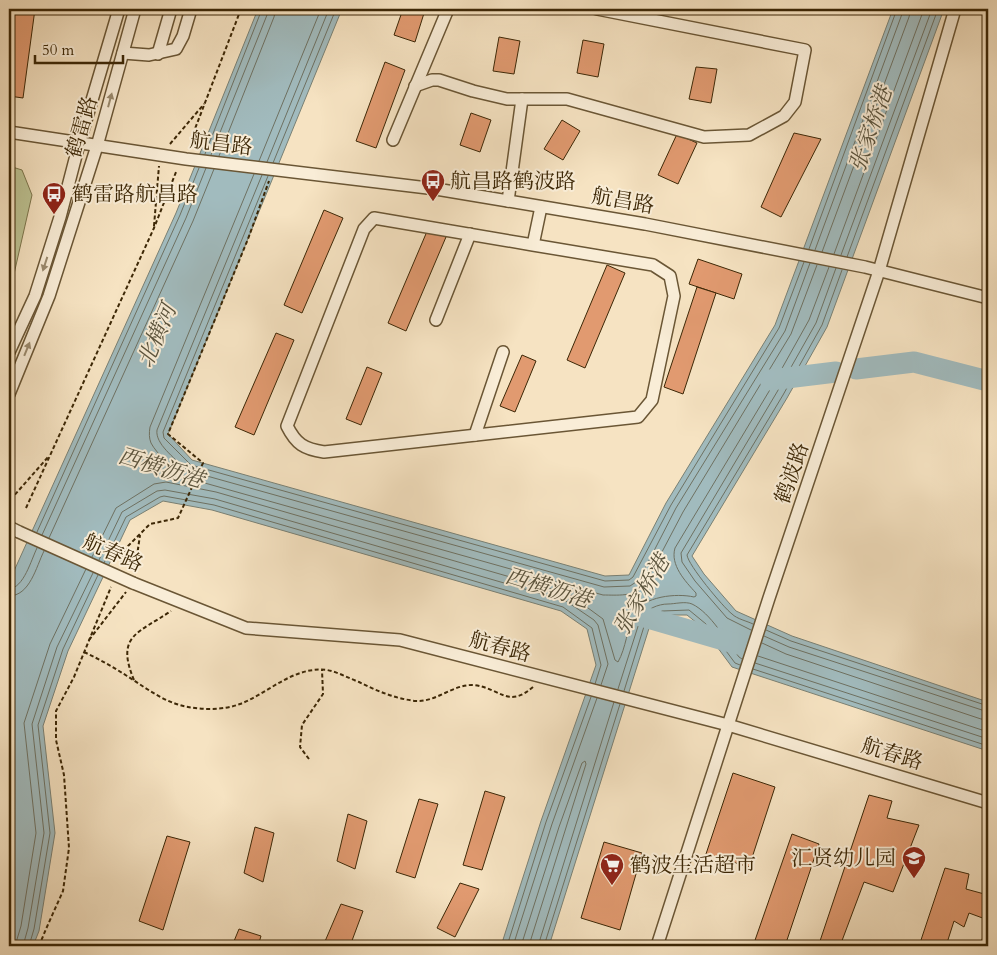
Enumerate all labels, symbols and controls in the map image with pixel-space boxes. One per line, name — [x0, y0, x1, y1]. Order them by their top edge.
scale bar — [35, 32, 122, 64]
text: 50 m — [42, 40, 74, 60]
water label: 张家桥港 — [842, 80, 900, 175]
one-way arrow — [106, 92, 114, 107]
street label: 鹤雷路 — [59, 93, 105, 161]
street label: 航昌路 — [188, 126, 254, 162]
place label: 航昌路鹤波路 — [450, 167, 576, 196]
bus stop icon: 航昌路鹤波路 — [420, 168, 446, 202]
place label: 鹤雷路航昌路 — [72, 180, 198, 209]
bus stop icon: 鹤雷路航昌路 — [41, 181, 67, 215]
street label: 航昌路 — [589, 181, 657, 221]
one-way arrow — [41, 256, 48, 271]
water label: 北横河 — [130, 296, 185, 372]
one-way arrow — [24, 342, 32, 356]
street label: 鹤波路 — [768, 438, 816, 508]
water label: 西横沥港 — [115, 441, 210, 496]
street label: 航春路 — [78, 527, 148, 579]
water label: 张家桥港 — [607, 547, 678, 641]
water label: 西横沥港 — [502, 561, 597, 616]
street label: 航春路 — [466, 625, 534, 669]
street label: 航春路 — [858, 731, 926, 777]
place label: 汇贤幼儿园 — [791, 844, 896, 873]
school or university icon: 汇贤幼儿园 — [901, 845, 927, 879]
place label: 鹤波生活超市 — [630, 851, 756, 880]
supermarket icon: 鹤波生活超市 — [599, 852, 625, 886]

